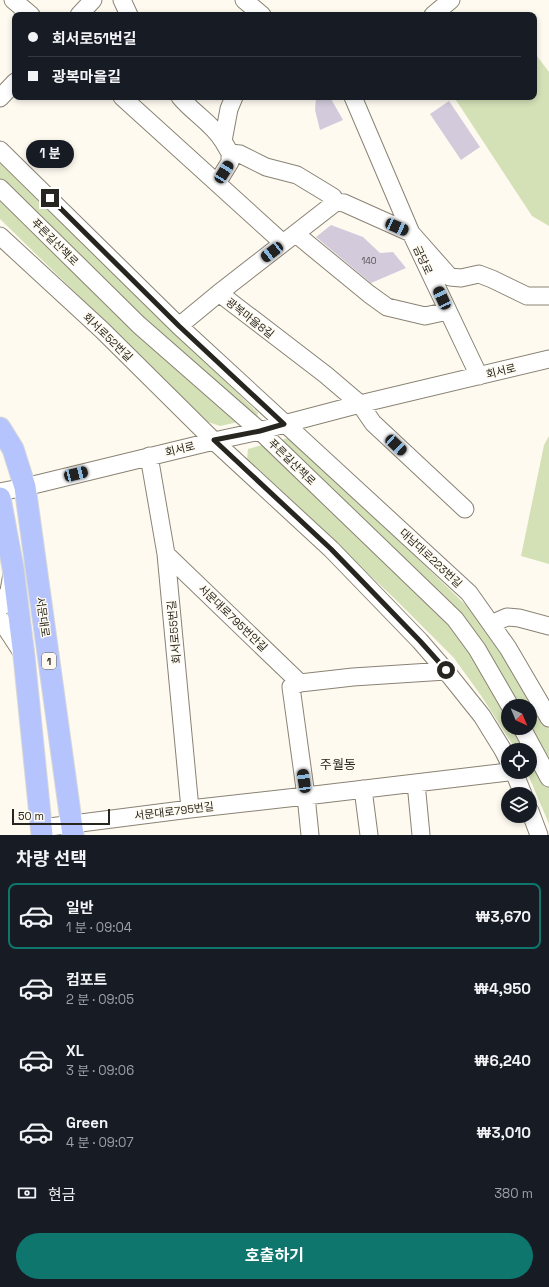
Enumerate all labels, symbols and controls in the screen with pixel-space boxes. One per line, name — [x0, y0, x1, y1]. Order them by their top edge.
text: 회서로51번길 — [52, 29, 137, 48]
text: 광복마을길 — [52, 67, 121, 86]
callout: 1 분 — [26, 140, 74, 168]
text: 1 분 — [39, 145, 61, 162]
car — [213, 159, 235, 185]
route end — [41, 189, 59, 207]
street label: 푸른길산책로 — [29, 216, 81, 268]
car — [384, 217, 410, 237]
car — [259, 240, 285, 264]
street label: 금당로 — [410, 243, 436, 277]
house number: 140 — [361, 255, 377, 267]
car — [431, 285, 453, 311]
street label: 광복마을8길 — [223, 295, 277, 341]
street label: 회서로52번길 — [80, 310, 136, 364]
street label: 회서로 — [485, 361, 517, 381]
car — [383, 432, 409, 458]
street label: 푸른길산책로 — [265, 436, 319, 488]
street label: 회서로 — [164, 439, 196, 459]
car — [63, 465, 89, 483]
street label: 대남대로223번길 — [397, 525, 465, 591]
street label: 서문대로795번안길 — [196, 582, 270, 654]
street label: 서문대로 — [33, 596, 53, 638]
street label: 회서로55번길 — [164, 600, 184, 664]
road number: 1 — [42, 653, 56, 669]
route start — [437, 661, 455, 679]
north arrow — [501, 699, 537, 735]
map controls — [501, 699, 537, 823]
button: locate — [501, 743, 537, 779]
district label: 주월동 — [320, 756, 356, 773]
car — [296, 768, 312, 794]
button: layers — [501, 787, 537, 823]
street label: 서문대로795번길 — [133, 799, 215, 823]
scale bar — [12, 807, 110, 826]
text: 50 m — [18, 809, 44, 823]
text: 차량 선택 — [16, 847, 87, 870]
icon: car — [18, 898, 54, 934]
text: 일반 — [66, 898, 94, 917]
text: ₩3,670 — [475, 907, 531, 926]
text: 1 분 · 09:04 — [66, 919, 132, 936]
icon: car — [18, 970, 54, 1006]
text: 컴포트 — [66, 970, 107, 989]
text: ₩4,950 — [474, 979, 531, 998]
text: 2 분 · 09:05 — [66, 991, 134, 1008]
text: XL — [66, 1041, 84, 1060]
icon: car — [18, 1042, 54, 1078]
text: ₩6,240 — [474, 1051, 531, 1070]
text: 3 분 · 09:06 — [66, 1062, 134, 1079]
text: Green — [66, 1113, 108, 1132]
icon: car — [18, 1114, 54, 1150]
text: ₩3,010 — [476, 1123, 531, 1142]
text: 4 분 · 09:07 — [66, 1134, 134, 1151]
icon: cash — [16, 1182, 38, 1204]
text: 현금 — [48, 1185, 76, 1204]
text: 380 m — [494, 1185, 533, 1202]
button: 호출하기 — [16, 1233, 533, 1279]

